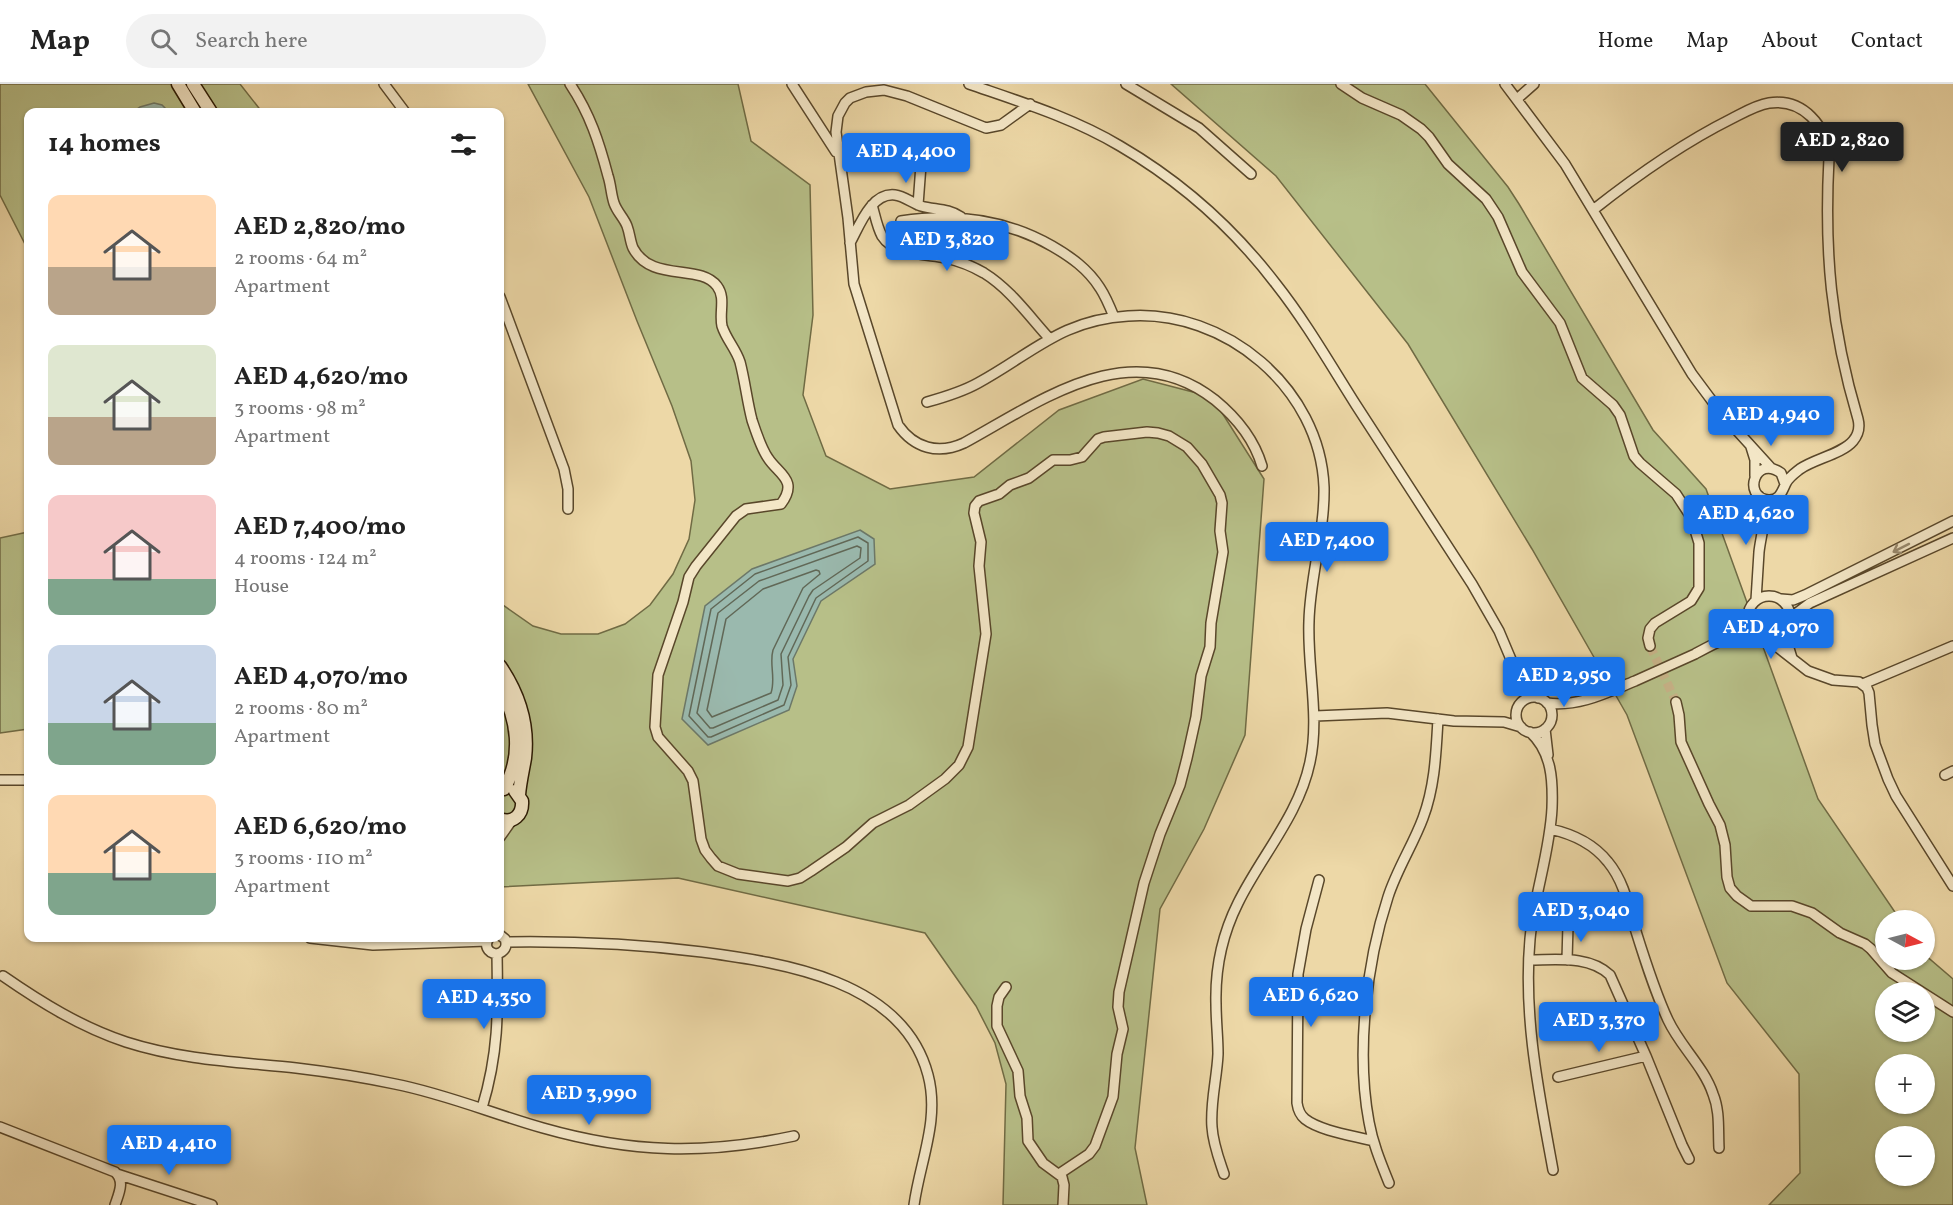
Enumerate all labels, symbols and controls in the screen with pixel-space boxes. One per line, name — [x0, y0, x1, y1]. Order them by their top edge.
search box — [126, 14, 546, 68]
text: Map — [30, 22, 90, 61]
icon: search — [147, 25, 180, 58]
text: Search here — [195, 26, 308, 57]
text: Home — [1598, 27, 1653, 56]
text: Map — [1686, 27, 1728, 56]
text: About — [1761, 27, 1818, 56]
text: Contact — [1851, 27, 1923, 56]
pin: AED 2,820 — [1773, 122, 1911, 173]
text: 14 homes — [48, 126, 161, 162]
text: AED 2,820 — [1795, 127, 1889, 155]
icon: filters — [447, 128, 480, 161]
pin: AED 4,400 — [837, 133, 975, 184]
text: AED 4,400 — [856, 138, 956, 166]
text: AED 2,820/mo — [234, 209, 405, 245]
icon: home — [96, 219, 168, 291]
pin: AED 3,820 — [878, 221, 1016, 272]
text: AED 3,820 — [900, 226, 994, 254]
text: 2 rooms · 64 m² — [234, 245, 367, 273]
text: Apartment — [234, 273, 330, 301]
text: AED 4,620/mo — [234, 359, 408, 395]
icon: home — [96, 369, 168, 441]
text: 3 rooms · 98 m² — [234, 395, 366, 423]
pin: AED 4,940 — [1702, 396, 1840, 447]
text: AED 4,940 — [1722, 401, 1820, 429]
text: Apartment — [234, 423, 330, 451]
pin: AED 4,620 — [1677, 495, 1815, 546]
text: AED 4,620 — [1698, 500, 1794, 528]
text: AED 7,400/mo — [234, 509, 406, 545]
icon: home — [96, 519, 168, 591]
pin: AED 7,400 — [1258, 522, 1396, 573]
text: AED 7,400 — [1279, 527, 1375, 555]
one-way arrow — [1892, 542, 1910, 554]
text: 4 rooms · 124 m² — [234, 545, 377, 573]
text: House — [234, 573, 289, 601]
pin: AED 4,070 — [1702, 609, 1840, 660]
text: AED 4,070 — [1723, 614, 1819, 642]
pin: AED 2,950 — [1495, 657, 1633, 708]
text: AED 4,070/mo — [234, 659, 408, 695]
text: AED 2,950 — [1517, 662, 1611, 690]
icon: home — [96, 669, 168, 741]
text: 2 rooms · 80 m² — [234, 695, 368, 723]
text: Apartment — [234, 723, 330, 751]
text: AED 6,620/mo — [234, 809, 407, 845]
icon: home — [96, 819, 168, 891]
text: 3 rooms · 110 m² — [234, 845, 373, 873]
text: Apartment — [234, 873, 330, 901]
pin: AED 3,040 — [1512, 892, 1650, 943]
text: AED 3,040 — [1532, 897, 1630, 925]
north arrow — [1875, 910, 1935, 970]
map controls — [1875, 910, 1935, 1186]
pin: AED 6,620 — [1242, 977, 1380, 1028]
pin: AED 4,350 — [415, 979, 553, 1030]
text: AED 6,620 — [1263, 982, 1359, 1010]
button: layers — [1875, 982, 1935, 1042]
text: AED 4,350 — [437, 984, 531, 1012]
pin: AED 3,370 — [1530, 1002, 1668, 1053]
text: AED 3,370 — [1553, 1007, 1645, 1035]
button: + — [1875, 1054, 1935, 1114]
pin: AED 3,990 — [520, 1075, 658, 1126]
text: AED 3,990 — [541, 1080, 637, 1108]
pin: AED 4,410 — [100, 1125, 238, 1176]
button: − — [1875, 1126, 1935, 1186]
text: AED 4,410 — [121, 1130, 217, 1158]

